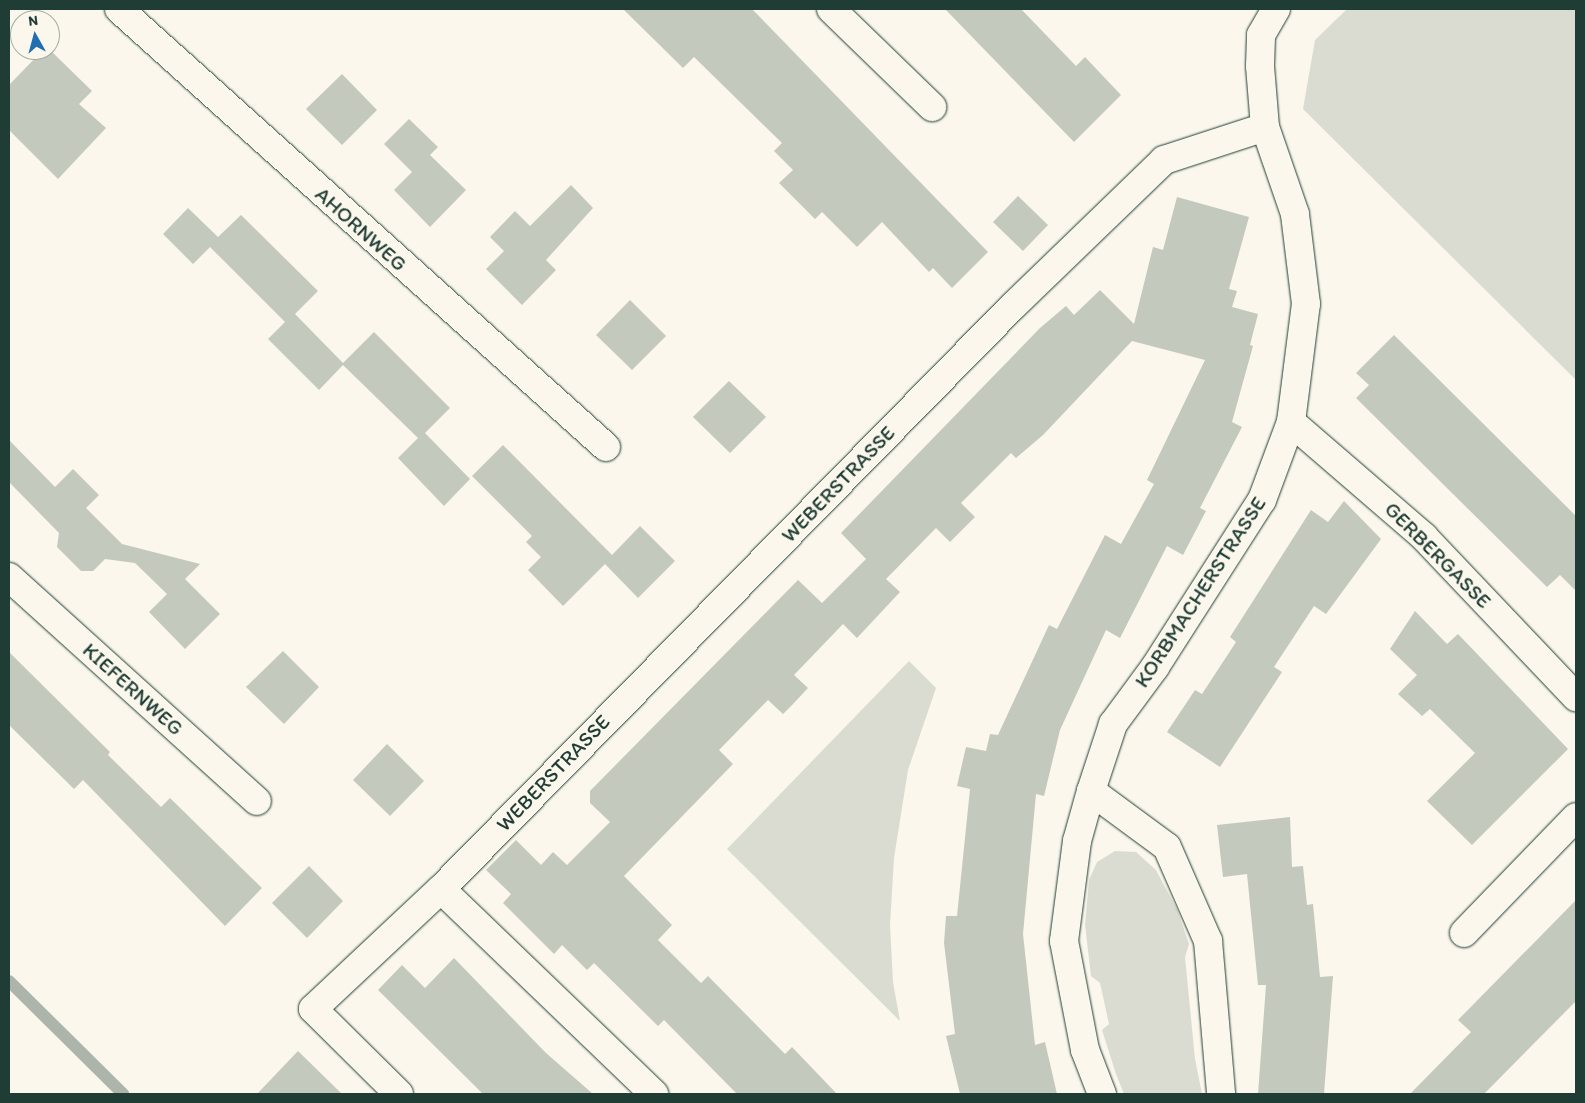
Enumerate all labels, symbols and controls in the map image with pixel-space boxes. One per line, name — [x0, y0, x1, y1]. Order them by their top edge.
north arrow — [10, 10, 60, 60]
text: N — [27, 12, 39, 30]
street label: AHORNWEG — [310, 181, 412, 277]
street label: WEBERSTRASSE — [776, 420, 900, 548]
street label: KORBMACHERSTRASSE — [1129, 492, 1271, 692]
street label: GERBERGASSE — [1379, 496, 1497, 614]
street label: KIEFERNWEG — [78, 637, 188, 741]
street label: WEBERSTRASSE — [491, 709, 615, 837]

